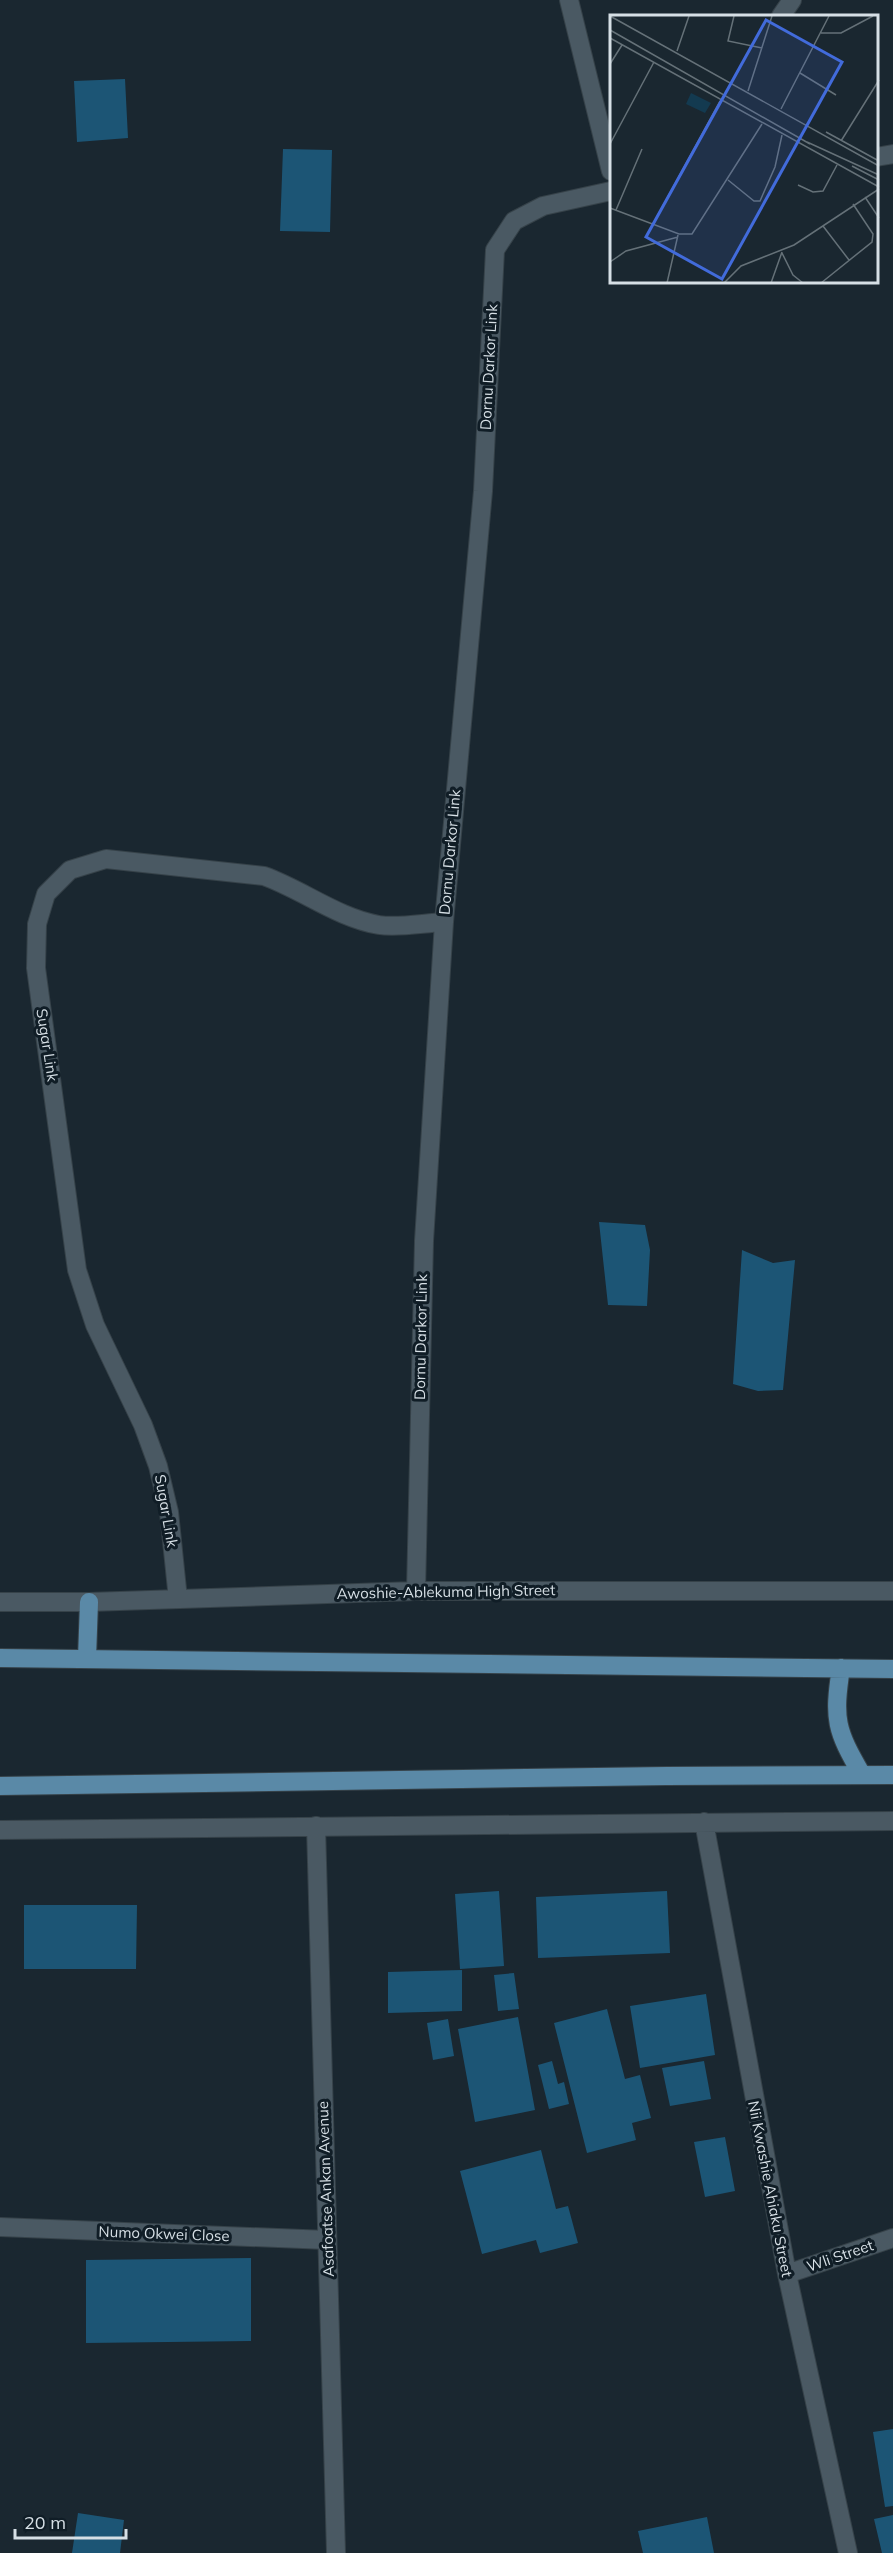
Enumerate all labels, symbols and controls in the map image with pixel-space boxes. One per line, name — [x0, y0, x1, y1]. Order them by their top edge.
inset map — [610, 15, 878, 284]
street label: Dornu Darkor Link — [476, 303, 501, 430]
street label: Dornu Darkor Link — [435, 788, 464, 916]
street label: Sugar Link — [32, 1007, 63, 1083]
street label: Dornu Darkor Link — [410, 1274, 431, 1400]
street label: Sugar Link — [151, 1473, 182, 1549]
street label: Awoshie-Ablekuma High Street — [336, 1580, 556, 1603]
street label: Nii Kwashie Ahiaku Street — [744, 2099, 797, 2279]
street label: Asafoatse Ankan Avenue — [313, 2101, 338, 2277]
street label: Numo Okwei Close — [98, 2222, 230, 2245]
street label: Wli Street — [804, 2235, 876, 2276]
scale bar — [15, 2502, 126, 2540]
text: 20 m — [24, 2511, 66, 2534]

